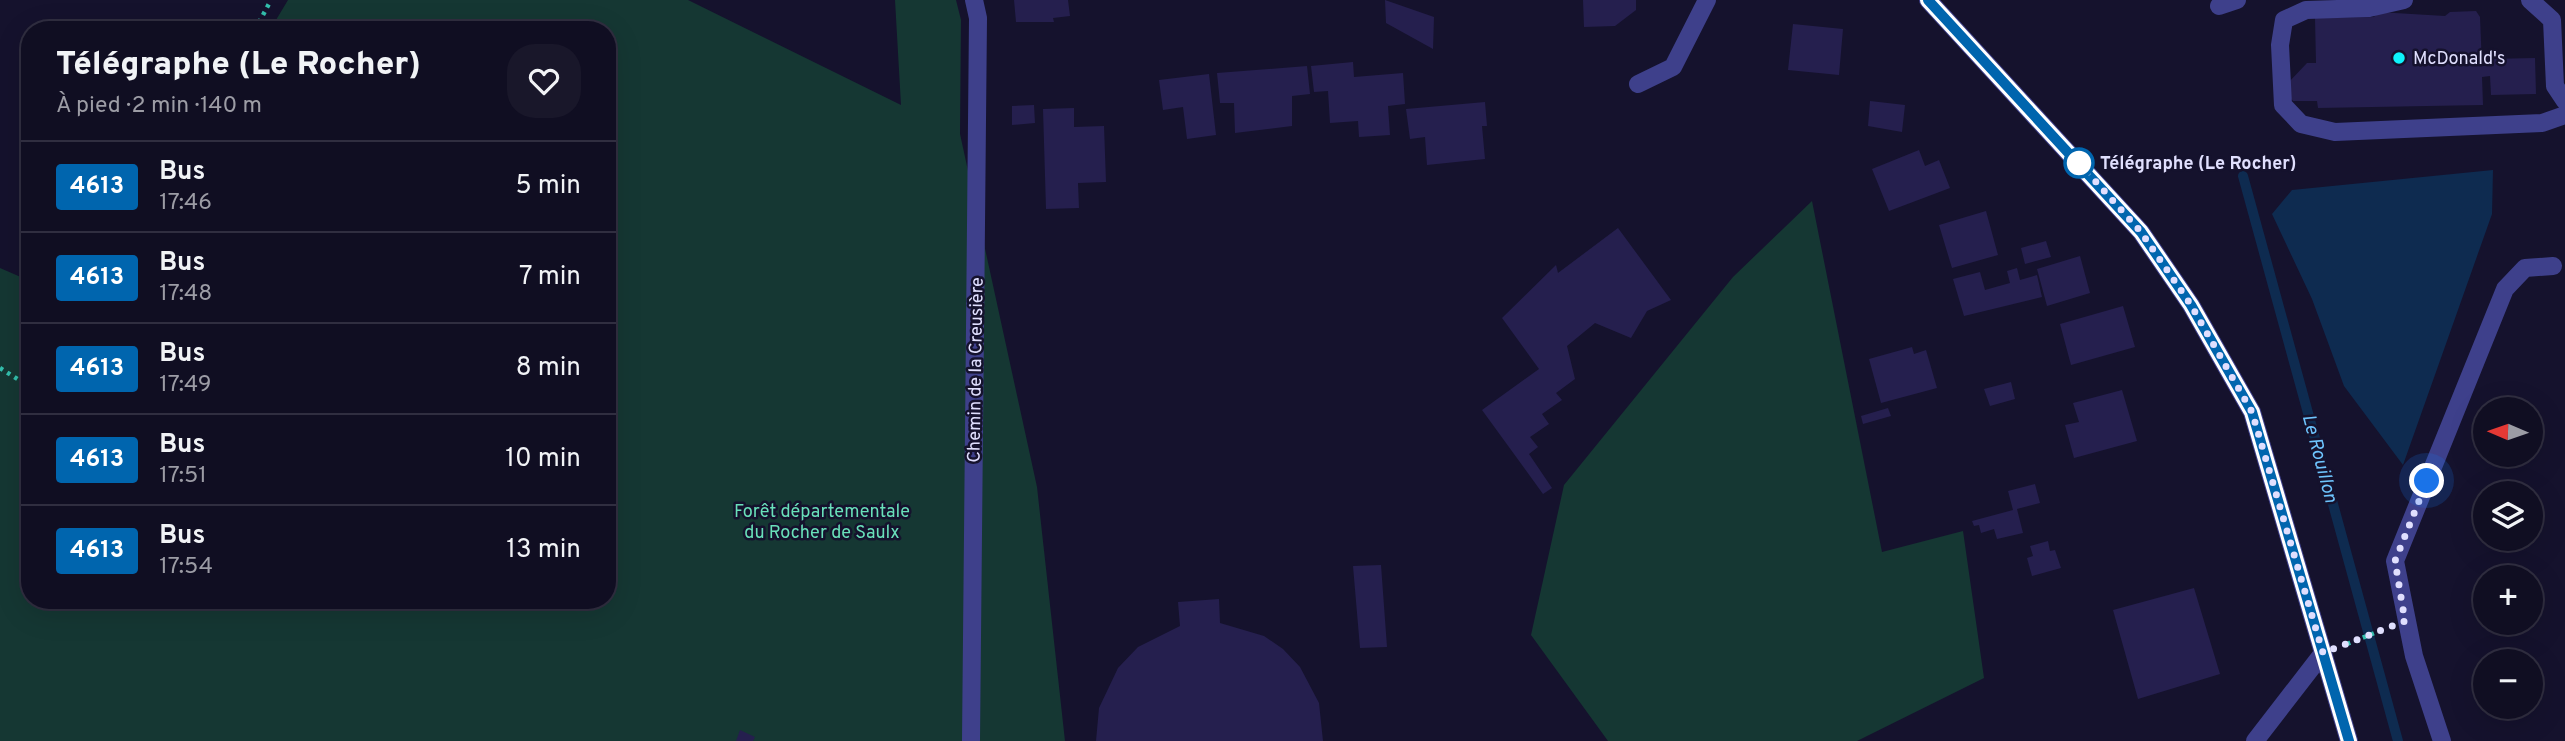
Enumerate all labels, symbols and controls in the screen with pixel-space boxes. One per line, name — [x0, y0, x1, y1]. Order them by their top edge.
button: heart — [507, 44, 581, 118]
text: Télégraphe (Le Rocher) — [56, 45, 421, 87]
place label: McDonald's — [2413, 48, 2505, 71]
marker: McDonald's — [2391, 50, 2407, 66]
text: À pied · 2 min · 140 m — [56, 92, 262, 121]
marker: Télégraphe (Le Rocher) — [2064, 148, 2094, 178]
place label: Télégraphe (Le Rocher) — [2100, 153, 2296, 176]
text: Bus — [159, 156, 205, 189]
text: 5 min — [515, 170, 581, 203]
text: 4613 — [70, 172, 124, 202]
text: 17:46 — [159, 189, 212, 218]
text: Bus — [159, 247, 205, 280]
text: 7 min — [519, 261, 581, 294]
text: 4613 — [70, 263, 124, 293]
street label: Chemin de la Creusière — [963, 277, 990, 463]
text: 17:48 — [159, 280, 212, 309]
text: Bus — [159, 338, 205, 371]
text: 8 min — [516, 352, 581, 385]
text: 4613 — [70, 354, 124, 384]
text: 17:49 — [159, 371, 212, 400]
north arrow — [2473, 397, 2543, 467]
map controls — [2473, 397, 2543, 719]
water label: Le Rouillon — [2296, 411, 2343, 506]
text: Bus — [159, 429, 205, 462]
text: 10 min — [505, 443, 581, 476]
text: 4613 — [70, 445, 124, 475]
text: 17:51 — [159, 462, 207, 491]
your location — [2409, 463, 2444, 498]
button: layers — [2473, 481, 2543, 551]
park label: Forêt départementale du Rocher de Saulx — [734, 501, 910, 545]
text: Bus — [159, 520, 205, 553]
text: 13 min — [506, 534, 581, 567]
text: 4613 — [70, 536, 124, 566]
text: 17:54 — [159, 553, 213, 582]
button: + — [2473, 565, 2543, 635]
button: − — [2473, 649, 2543, 719]

